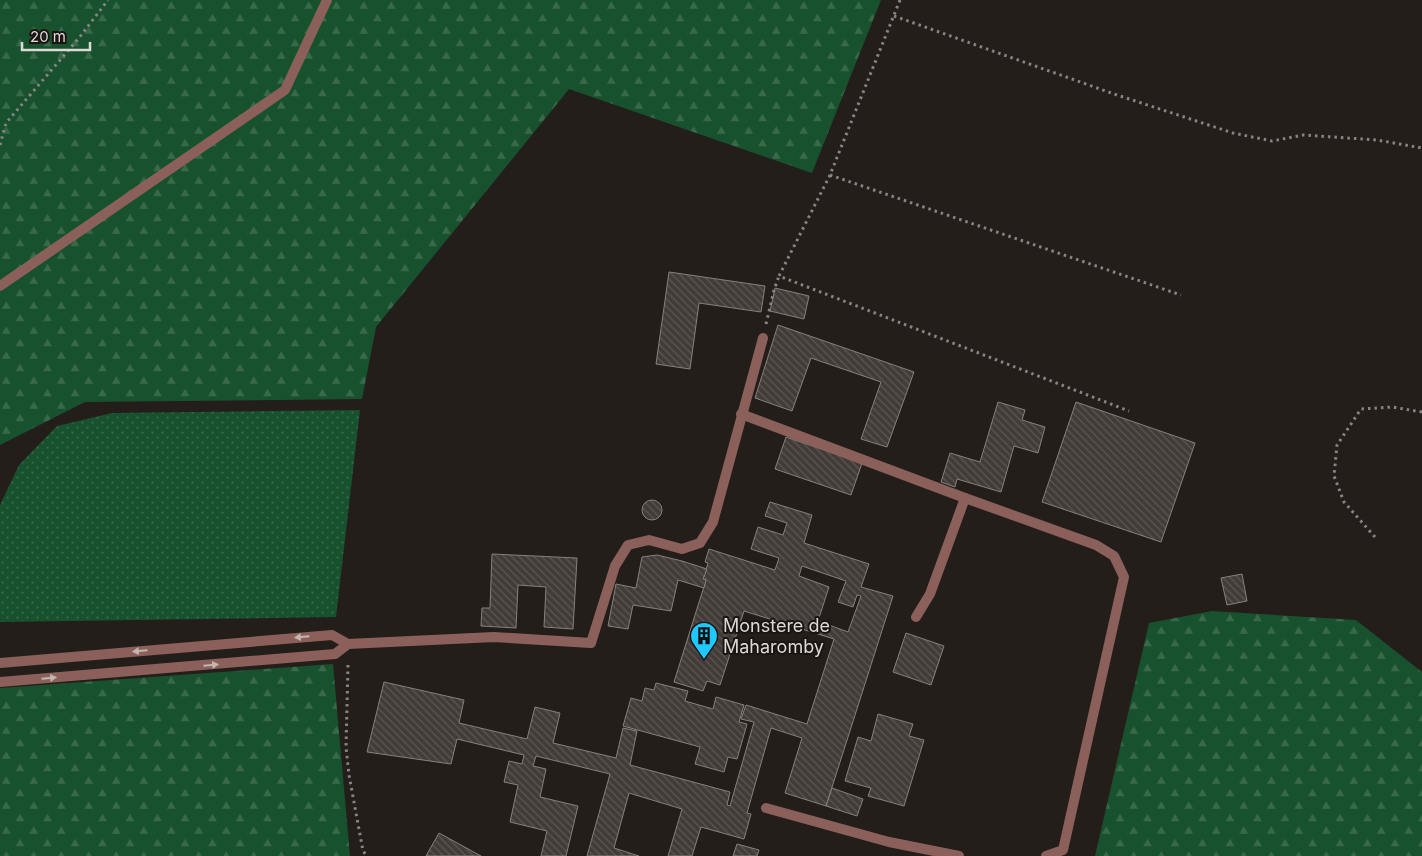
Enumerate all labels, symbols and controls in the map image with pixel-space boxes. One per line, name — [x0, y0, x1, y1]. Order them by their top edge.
scale bar — [22, 20, 90, 52]
text: 20 m — [30, 27, 66, 46]
place label: Monstere de Maharomby — [723, 615, 830, 657]
building icon: Monstere de Maharomby — [689, 621, 719, 660]
one-way arrow — [294, 633, 310, 641]
one-way arrow — [132, 647, 148, 655]
one-way arrow — [203, 660, 219, 668]
one-way arrow — [41, 674, 57, 682]

